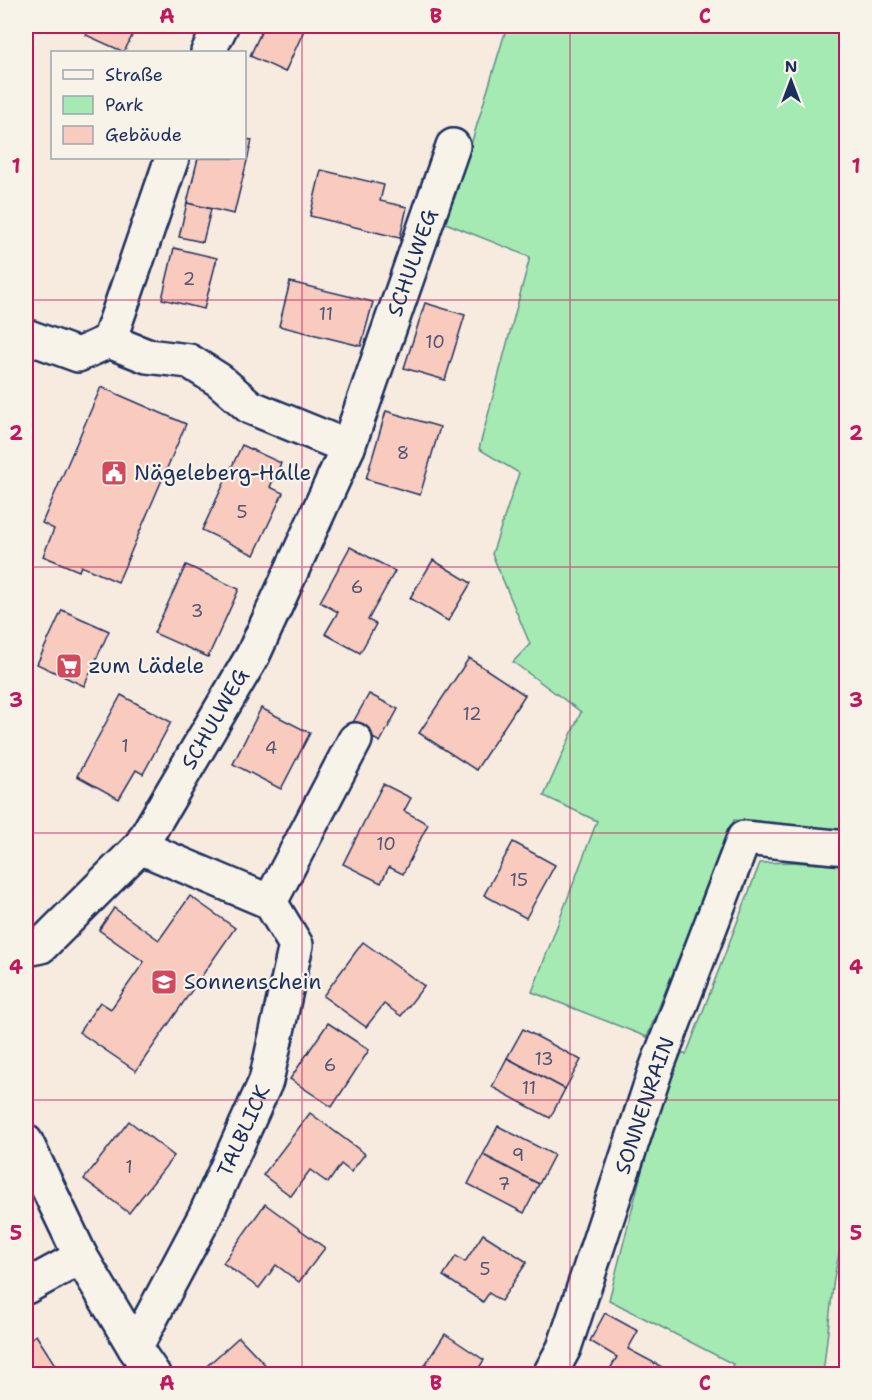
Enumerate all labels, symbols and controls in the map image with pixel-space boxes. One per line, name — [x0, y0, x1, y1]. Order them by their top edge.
text: A — [159, 3, 175, 29]
text: B — [430, 3, 442, 29]
text: C — [699, 3, 711, 29]
legend — [51, 51, 246, 159]
north arrow — [761, 51, 821, 111]
text: N — [785, 56, 797, 77]
text: Straße — [105, 63, 163, 87]
text: Park — [105, 93, 144, 117]
text: Gebäude — [105, 123, 182, 147]
text: 1 — [11, 153, 21, 179]
text: 1 — [851, 153, 861, 179]
street label: SCHULWEG — [381, 205, 444, 320]
house number: 2 — [183, 267, 195, 291]
house number: 11 — [319, 302, 333, 326]
house number: 10 — [425, 330, 445, 354]
text: 2 — [9, 420, 23, 446]
text: 2 — [849, 420, 863, 446]
house number: 8 — [397, 441, 409, 465]
public building icon: Nägeleberg-Halle — [99, 458, 129, 488]
place label: Nägeleberg-Halle — [134, 459, 311, 487]
house number: 5 — [236, 500, 248, 524]
house number: 6 — [351, 575, 363, 599]
house number: 3 — [191, 599, 203, 623]
supermarket icon: zum Lädele — [54, 651, 84, 681]
place label: zum Lädele — [88, 652, 204, 680]
street label: SCHULWEG — [175, 663, 255, 774]
text: 3 — [9, 687, 23, 713]
text: 3 — [849, 687, 863, 713]
house number: 12 — [462, 702, 482, 726]
house number: 1 — [121, 734, 129, 758]
house number: 4 — [265, 736, 277, 760]
house number: 10 — [376, 832, 396, 856]
house number: 15 — [510, 868, 528, 892]
text: 4 — [9, 954, 23, 980]
text: 4 — [849, 954, 863, 980]
school or university icon: Sonnenschein — [149, 967, 179, 997]
place label: Sonnenschein — [184, 968, 321, 996]
street label: SONNENRAIN — [608, 1033, 681, 1178]
house number: 13 — [534, 1047, 554, 1071]
house number: 6 — [324, 1053, 336, 1077]
house number: 11 — [522, 1076, 536, 1100]
street label: TALBLICK — [211, 1080, 277, 1181]
house number: 9 — [512, 1143, 524, 1167]
house number: 1 — [125, 1155, 133, 1179]
house number: 7 — [498, 1172, 510, 1196]
text: 5 — [10, 1220, 22, 1246]
text: 5 — [850, 1220, 862, 1246]
house number: 5 — [479, 1257, 491, 1281]
text: A — [159, 1370, 175, 1396]
text: B — [430, 1370, 442, 1396]
text: C — [699, 1370, 711, 1396]

